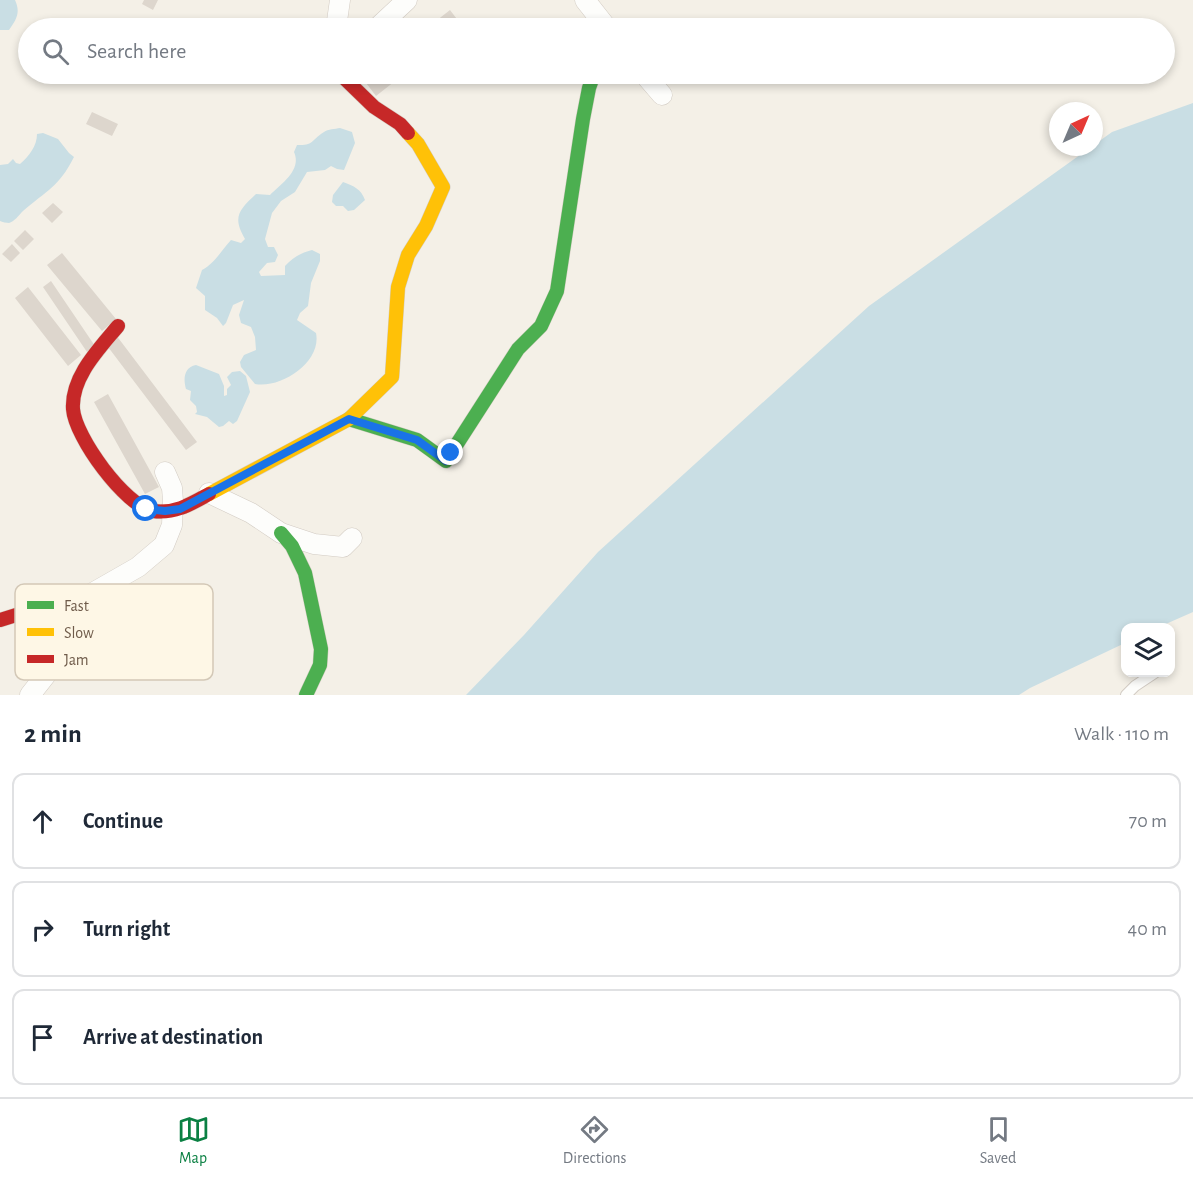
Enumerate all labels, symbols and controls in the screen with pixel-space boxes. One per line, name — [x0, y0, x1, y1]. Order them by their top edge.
search box — [18, 18, 1175, 84]
icon: search — [39, 35, 72, 68]
text: Search here — [87, 40, 186, 62]
north arrow — [1049, 102, 1103, 156]
route end — [437, 439, 463, 465]
route start — [132, 495, 158, 521]
legend — [15, 584, 213, 680]
text: Fast — [64, 598, 89, 614]
map controls — [1121, 623, 1175, 677]
button: layers — [1121, 623, 1175, 677]
text: Slow — [64, 625, 94, 641]
text: Jam — [64, 652, 89, 668]
text: 2 min — [24, 721, 82, 747]
text: Walk · 110 m — [1074, 724, 1169, 744]
icon: ahead — [26, 805, 59, 838]
text: Continue — [83, 810, 163, 832]
text: 70 m — [1129, 811, 1167, 831]
icon: right — [26, 913, 59, 946]
text: Turn right — [83, 918, 170, 940]
text: 40 m — [1128, 919, 1167, 939]
icon: arrive — [26, 1021, 59, 1054]
text: Arrive at destination — [83, 1026, 263, 1048]
tab: Map — [177, 1113, 210, 1168]
tab: Directions — [563, 1113, 627, 1168]
tab: Saved — [980, 1113, 1016, 1168]

